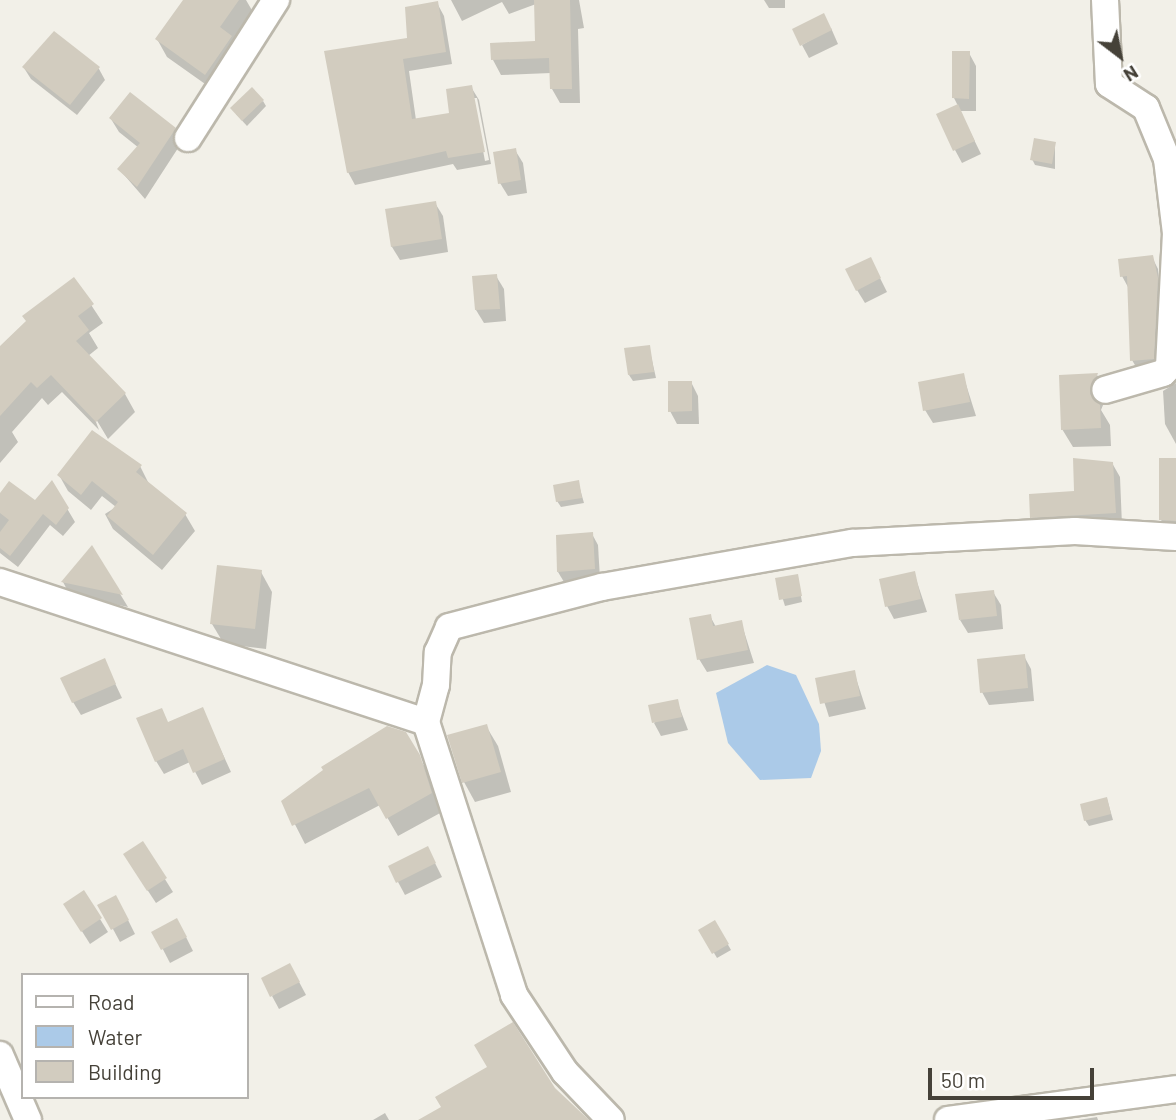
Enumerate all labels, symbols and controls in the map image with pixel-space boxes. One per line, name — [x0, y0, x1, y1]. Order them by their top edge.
north arrow — [1085, 21, 1155, 91]
text: N — [1120, 61, 1143, 87]
legend — [21, 973, 248, 1099]
text: Road — [88, 989, 134, 1014]
text: Water — [88, 1024, 142, 1049]
scale bar — [931, 1054, 1097, 1098]
text: Building — [88, 1059, 162, 1084]
text: 50 m — [941, 1067, 985, 1092]

